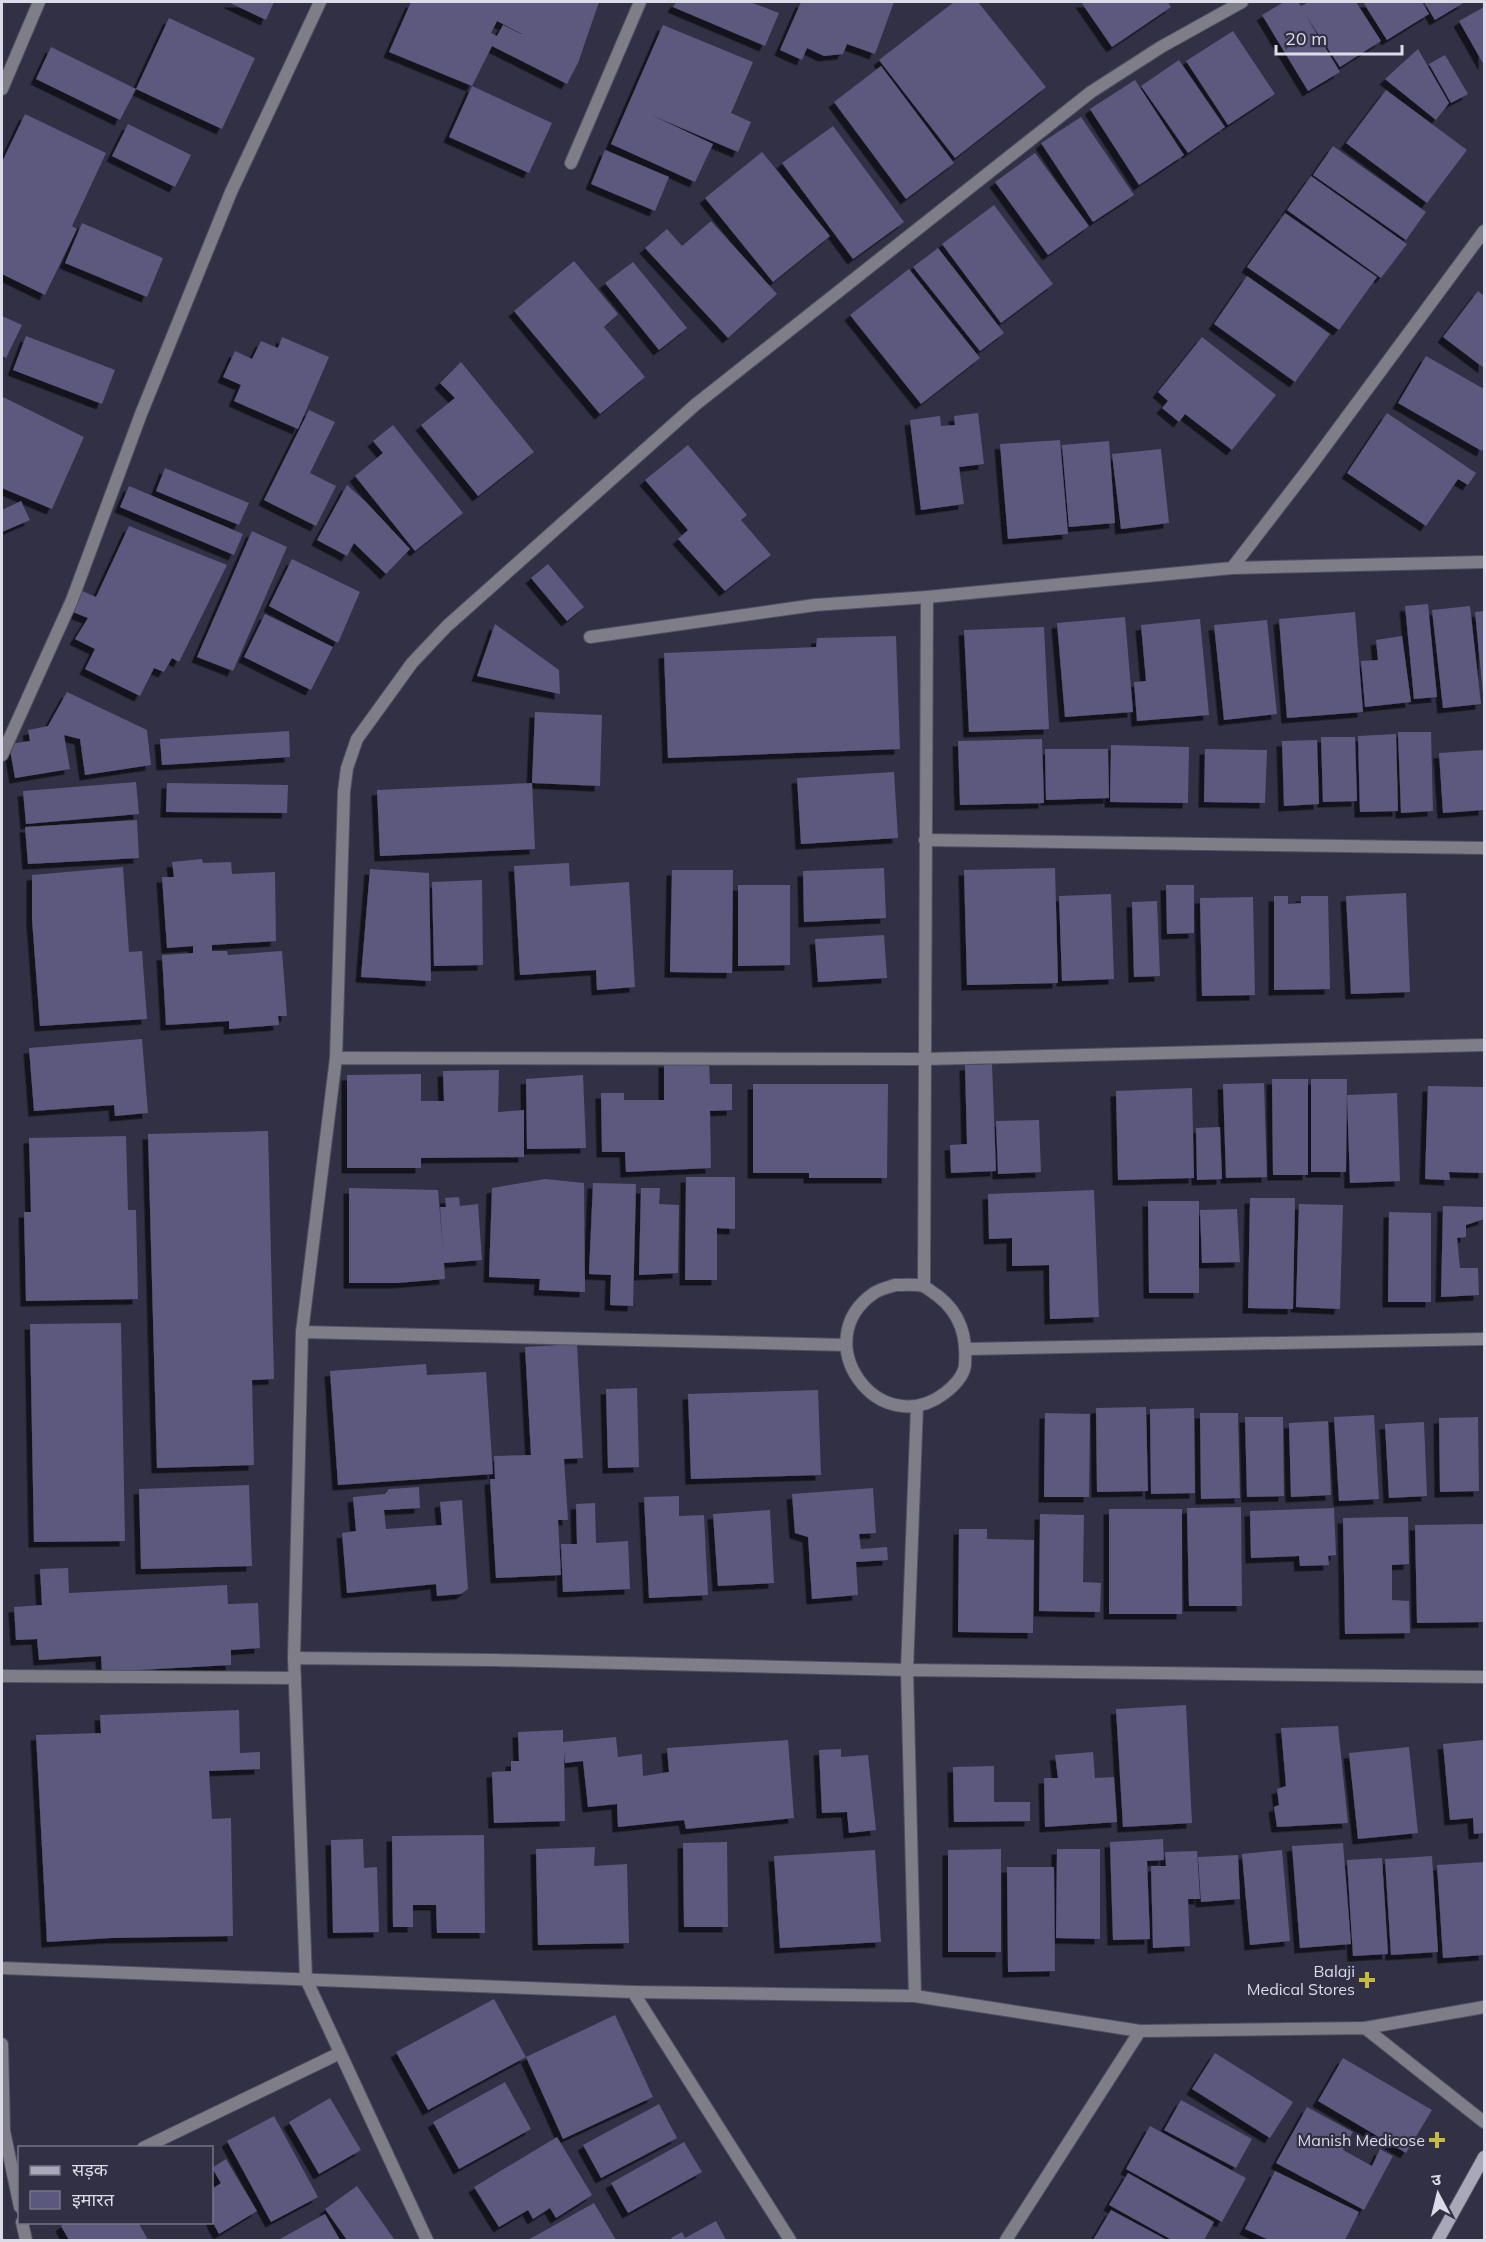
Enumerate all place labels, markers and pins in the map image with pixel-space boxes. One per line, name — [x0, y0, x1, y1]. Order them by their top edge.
place label: Balaji Medical Stores — [1247, 1961, 1355, 1999]
marker: Balaji Medical Stores — [1360, 1973, 1374, 1987]
place label: Manish Medicose — [1298, 2130, 1425, 2150]
marker: Manish Medicose — [1430, 2133, 1444, 2147]

